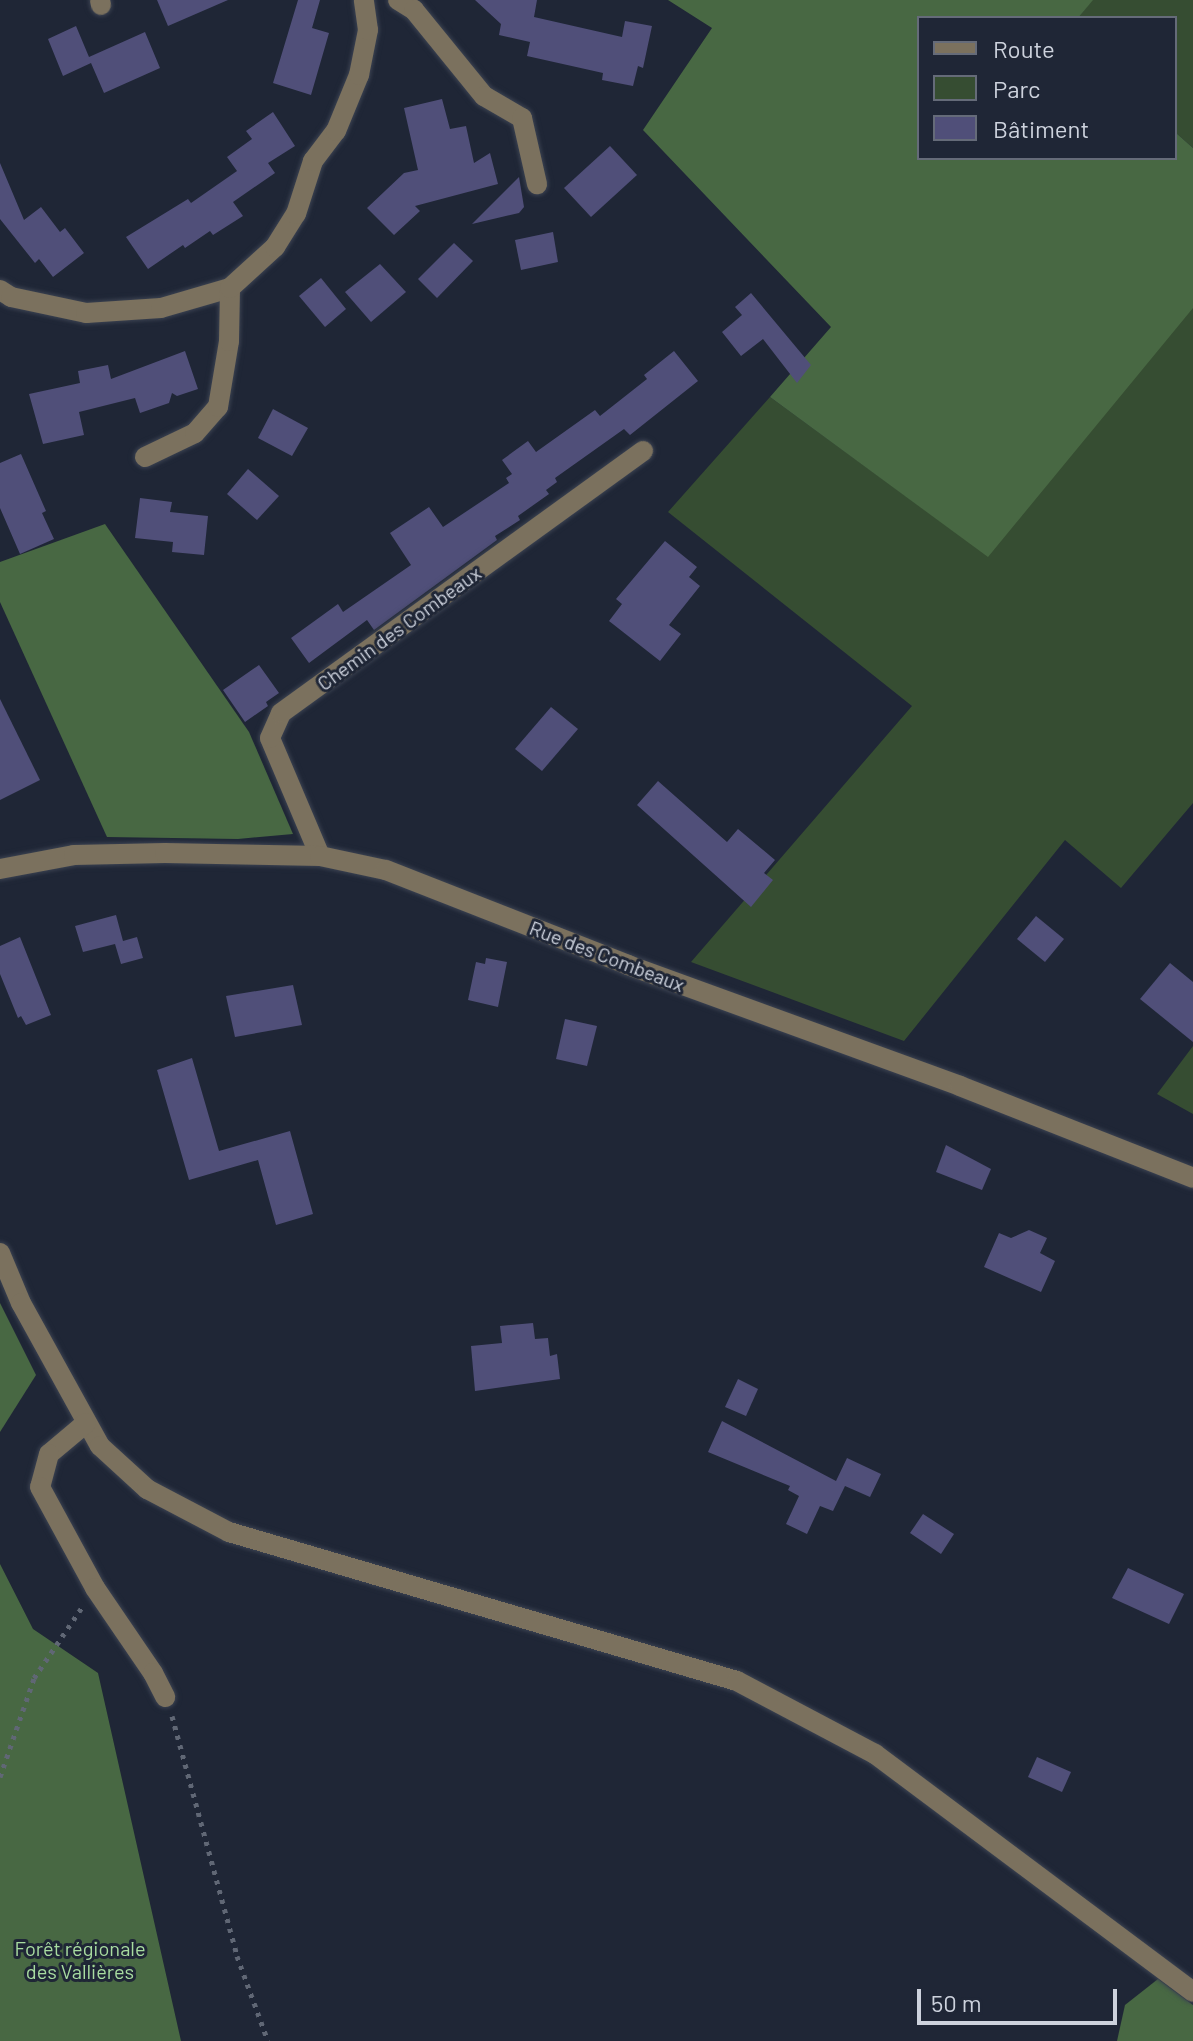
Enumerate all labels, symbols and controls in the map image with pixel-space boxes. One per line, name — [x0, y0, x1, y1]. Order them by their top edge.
legend — [917, 16, 1177, 160]
text: Route — [993, 34, 1055, 63]
text: Parc — [993, 74, 1041, 103]
text: Bâtiment — [993, 114, 1089, 143]
street label: Chemin des Combeaux — [313, 561, 485, 695]
street label: Rue des Combeaux — [526, 915, 688, 997]
park label: Forêt régionale des Vallières — [14, 1936, 146, 1983]
scale bar — [921, 1973, 1121, 2023]
text: 50 m — [931, 1988, 982, 2017]

